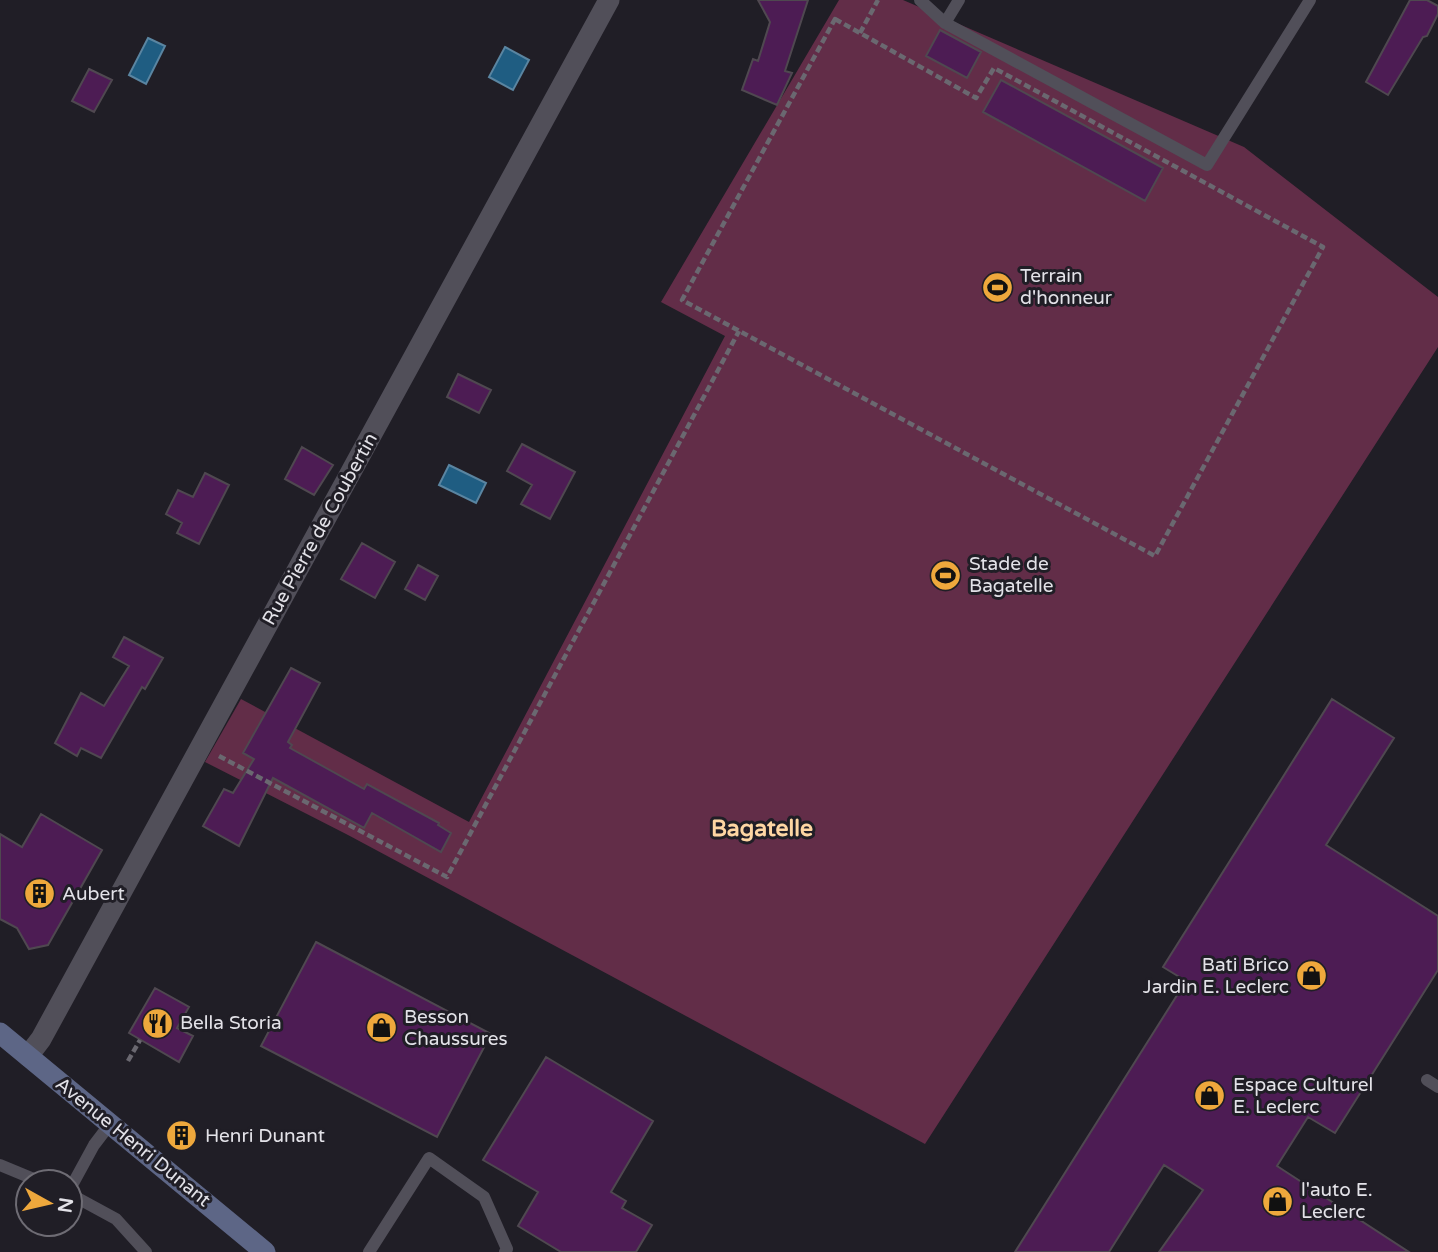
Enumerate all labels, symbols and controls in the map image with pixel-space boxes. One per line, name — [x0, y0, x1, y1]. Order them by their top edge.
place label: Terrain d'honneur — [1020, 265, 1113, 309]
sports icon: Terrain d'honneur — [980, 270, 1014, 304]
street label: Rue Pierre de Coubertin — [258, 429, 382, 629]
place label: Stade de Bagatelle — [969, 553, 1053, 597]
sports icon: Stade de Bagatelle — [929, 558, 963, 592]
district label: Bagatelle — [711, 815, 813, 843]
building icon: Aubert — [22, 877, 56, 911]
place label: Aubert — [62, 883, 125, 905]
place label: Bati Brico Jardin E. Leclerc — [1143, 954, 1289, 998]
shop icon: Bati Brico Jardin E. Leclerc — [1295, 959, 1329, 993]
restaurant icon: Bella Storia — [140, 1006, 174, 1040]
place label: Besson Chaussures — [404, 1006, 508, 1050]
shop icon: Besson Chaussures — [364, 1011, 398, 1045]
place label: Bella Storia — [180, 1012, 282, 1034]
street label: Avenue Henri Dunant — [51, 1073, 215, 1211]
place label: Espace Culturel E. Leclerc — [1233, 1074, 1373, 1118]
shop icon: Espace Culturel E. Leclerc — [1193, 1079, 1227, 1113]
building icon: Henri Dunant — [165, 1119, 199, 1153]
place label: Henri Dunant — [205, 1125, 325, 1147]
north arrow — [14, 1168, 84, 1238]
place label: l'auto E. Leclerc — [1301, 1179, 1373, 1223]
shop icon: l'auto E. Leclerc — [1261, 1184, 1295, 1218]
text: N — [53, 1196, 77, 1214]

